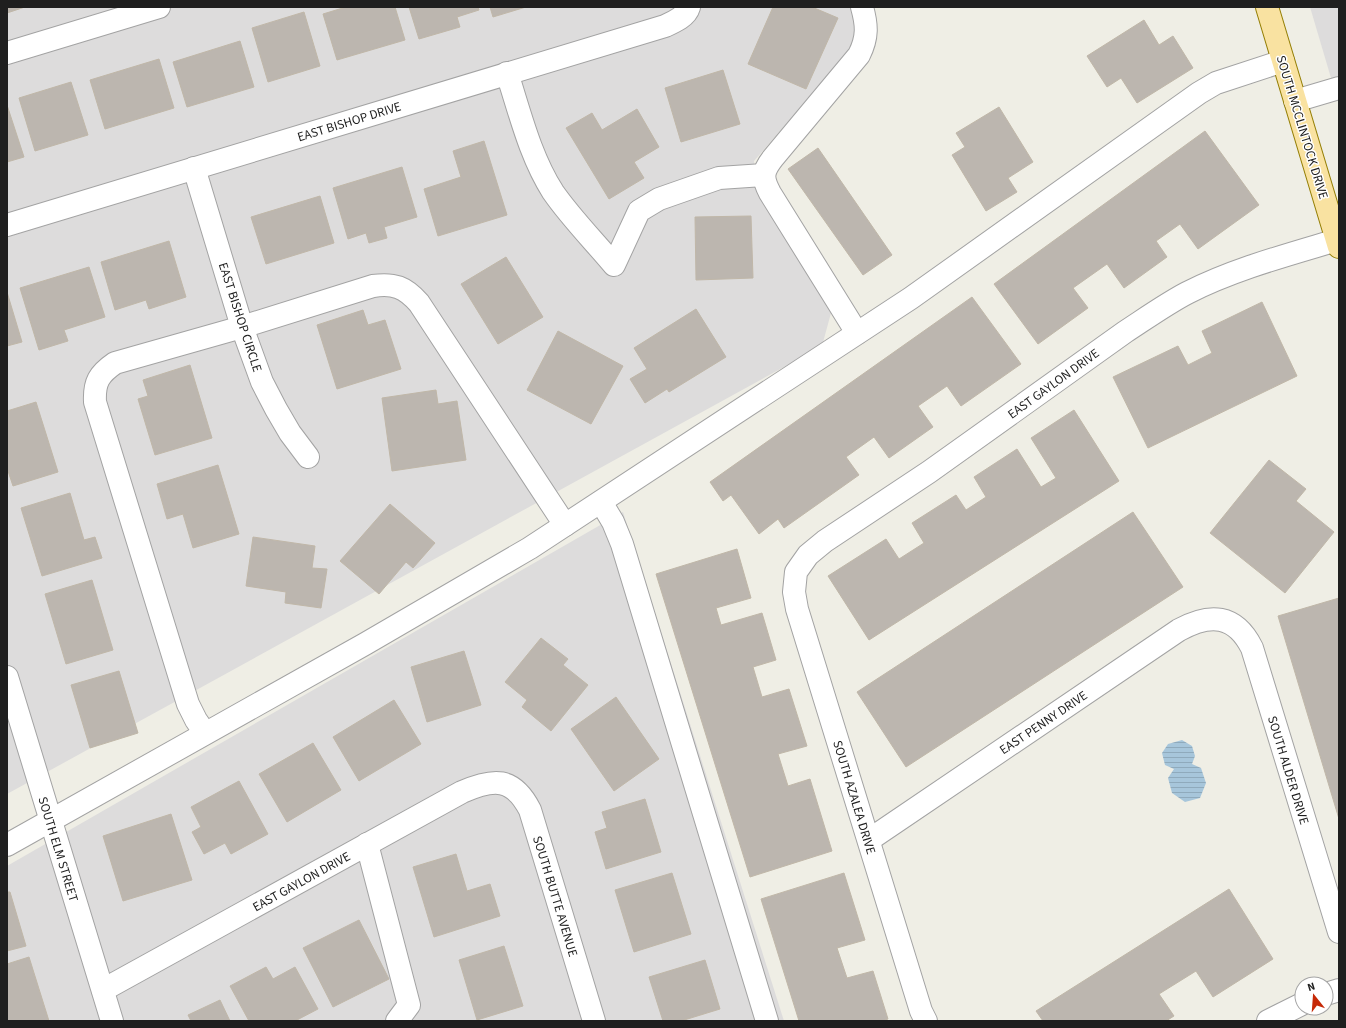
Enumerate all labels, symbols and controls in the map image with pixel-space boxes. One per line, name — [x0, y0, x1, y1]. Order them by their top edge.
street label: SOUTH MCCLINTOCK DRIVE — [1272, 53, 1333, 201]
street label: EAST BISHOP DRIVE — [295, 98, 404, 146]
street label: EAST BISHOP CIRCLE — [214, 260, 266, 374]
street label: EAST GAYLON DRIVE — [1004, 344, 1103, 423]
street label: EAST PENNY DRIVE — [996, 687, 1091, 759]
street label: SOUTH ALDER DRIVE — [1263, 714, 1313, 827]
street label: SOUTH AZALEA DRIVE — [828, 738, 880, 857]
street label: SOUTH ELM STREET — [34, 795, 83, 904]
street label: SOUTH BUTTE AVENUE — [528, 834, 582, 959]
street label: EAST GAYLON DRIVE — [249, 847, 354, 916]
north arrow — [1294, 976, 1334, 1016]
text: N — [1306, 979, 1317, 995]

